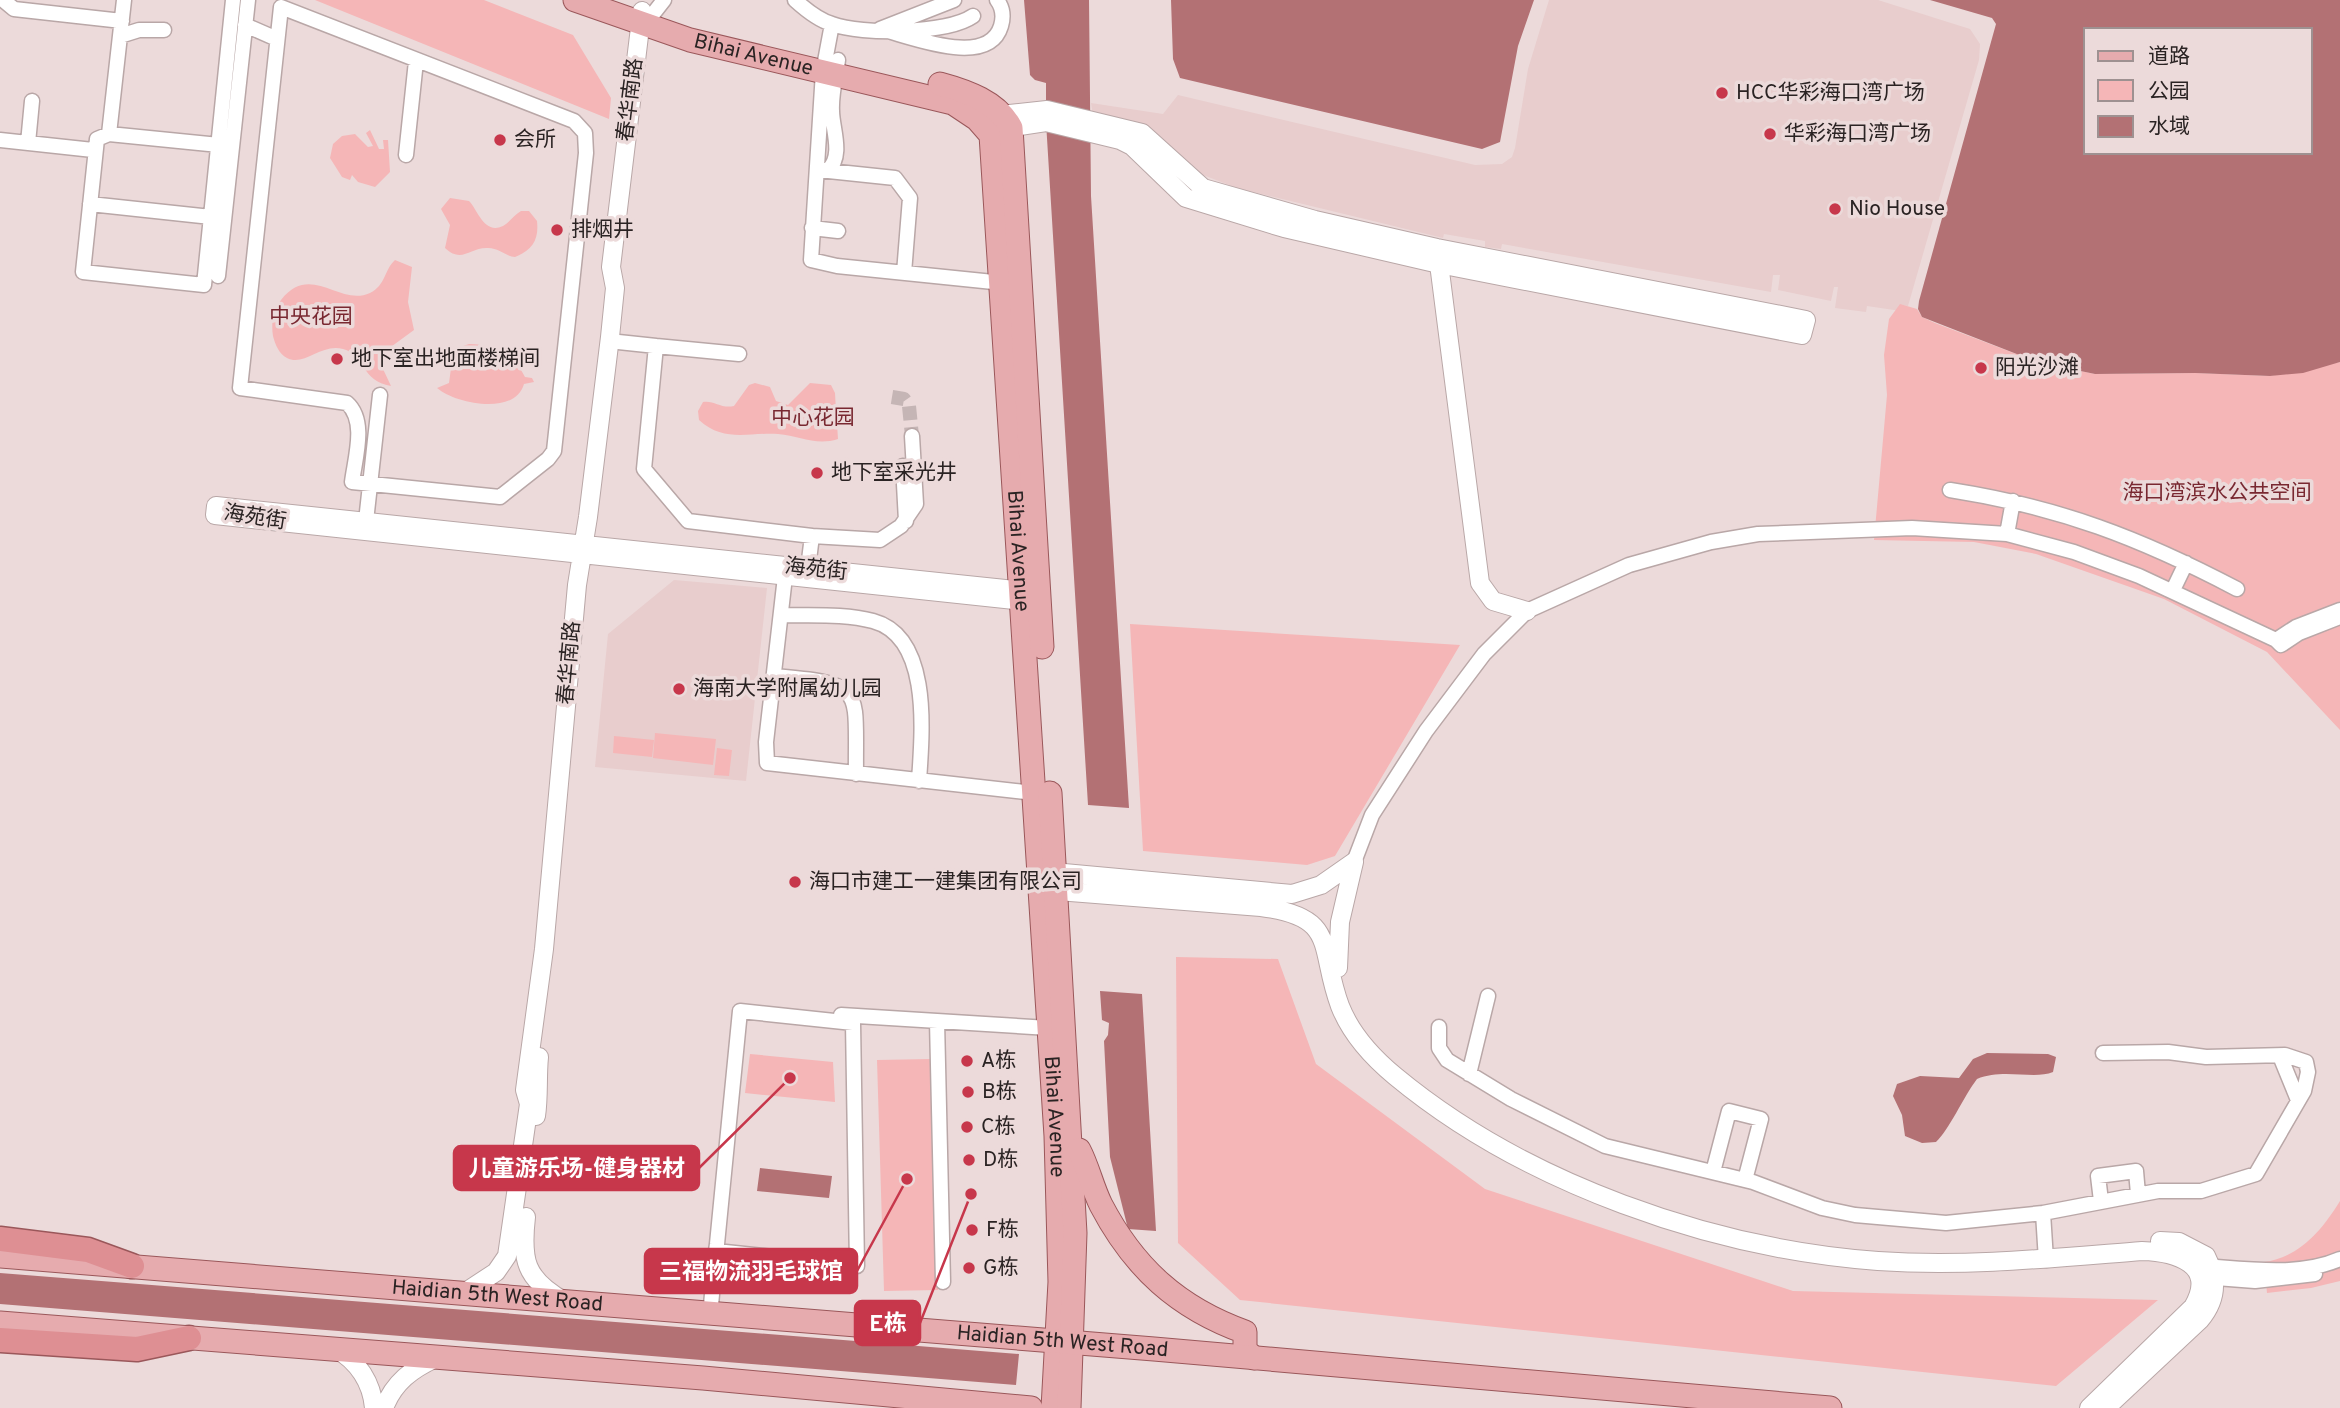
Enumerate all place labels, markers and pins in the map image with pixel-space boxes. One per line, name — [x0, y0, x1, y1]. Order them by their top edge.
place label: HCC华彩·海口湾广场 — [1736, 80, 1925, 107]
marker: HCC华彩·海口湾广场 — [1714, 85, 1730, 101]
place label: 华彩·海口湾广场 — [1784, 121, 1931, 148]
marker: 华彩·海口湾广场 — [1762, 126, 1778, 142]
place label: 会所 — [514, 127, 556, 154]
marker: 会所 — [492, 132, 508, 148]
place label: Nio House — [1849, 196, 1945, 223]
marker: Nio House — [1827, 201, 1843, 217]
place label: 排烟井 — [571, 217, 634, 244]
marker: 排烟井 — [549, 222, 565, 238]
place label: 地下室出地面楼梯间 — [351, 346, 540, 373]
marker: 地下室出地面楼梯间 — [329, 351, 345, 367]
place label: 阳光沙滩 — [1995, 355, 2079, 382]
marker: 阳光沙滩 — [1973, 360, 1989, 376]
place label: 地下室采光井 — [831, 460, 957, 487]
marker: 地下室采光井 — [809, 465, 825, 481]
place label: 海南大学附属幼儿园 — [693, 676, 882, 703]
marker: 海南大学附属幼儿园 — [671, 681, 687, 697]
place label: 海口市建工一建集团有限公司 — [809, 869, 1082, 896]
marker: 海口市建工一建集团有限公司 — [787, 874, 803, 890]
place label: A栋 — [981, 1048, 1016, 1075]
marker: A栋 — [959, 1053, 975, 1069]
place label: B栋 — [982, 1079, 1017, 1106]
marker: B栋 — [960, 1084, 976, 1100]
place label: C栋 — [981, 1114, 1016, 1141]
marker: C栋 — [959, 1119, 975, 1135]
callout: 儿童游乐场-健身器材 — [454, 1146, 699, 1190]
place label: D栋 — [983, 1147, 1018, 1174]
marker: D栋 — [961, 1152, 977, 1168]
place label: F栋 — [986, 1217, 1019, 1244]
marker: F栋 — [964, 1222, 980, 1238]
callout: 三福物流羽毛球馆 — [645, 1249, 857, 1293]
place label: G栋 — [983, 1255, 1018, 1282]
marker: G栋 — [961, 1260, 977, 1276]
callout: E栋 — [855, 1301, 920, 1345]

